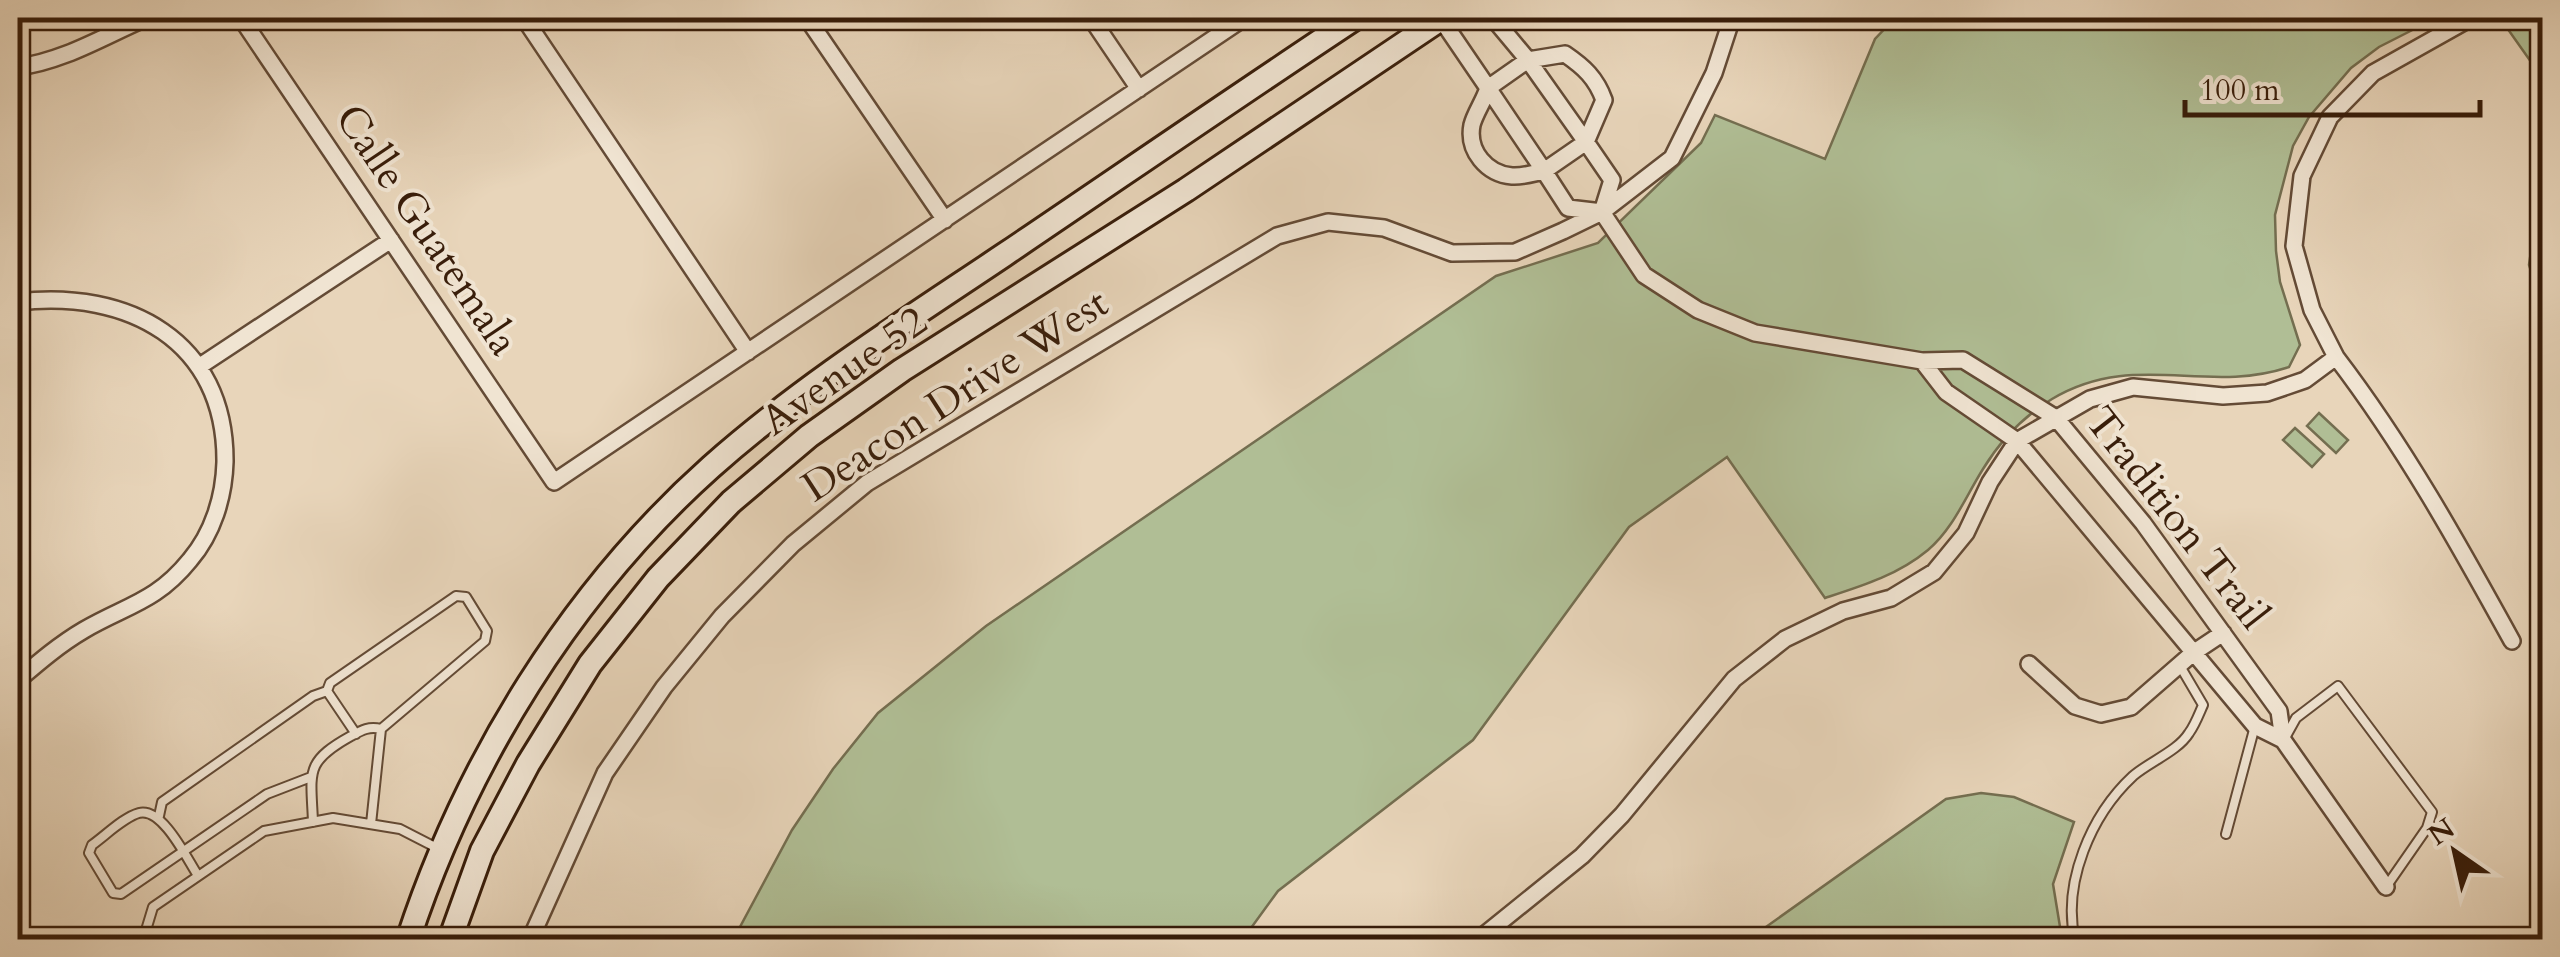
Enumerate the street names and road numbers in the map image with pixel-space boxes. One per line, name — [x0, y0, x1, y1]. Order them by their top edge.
street label: Calle Guatemala — [322, 93, 532, 367]
street label: Deacon Drive West — [791, 275, 1119, 515]
street label: Avenue 52 — [750, 293, 938, 449]
street label: Tradition Trail — [2072, 395, 2282, 641]

